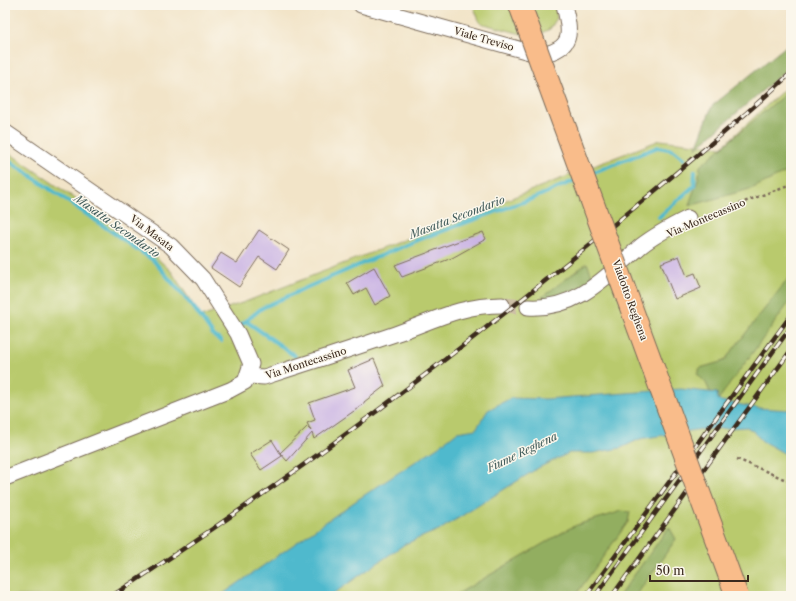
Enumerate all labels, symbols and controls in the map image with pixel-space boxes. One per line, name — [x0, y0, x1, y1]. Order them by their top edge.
street label: Viale Treviso — [452, 24, 516, 54]
water label: Masatta Secondario — [70, 190, 162, 261]
water label: Masatta Secondario — [405, 192, 507, 242]
street label: Via Montecassino — [664, 196, 747, 241]
street label: Via Masata — [127, 212, 177, 254]
street label: Viadotto Reghena — [609, 257, 651, 343]
street label: Via Montecassino — [263, 344, 348, 382]
water label: Fiume Reghena — [484, 429, 560, 475]
scale bar — [650, 557, 748, 583]
text: 50 m — [656, 563, 685, 578]

